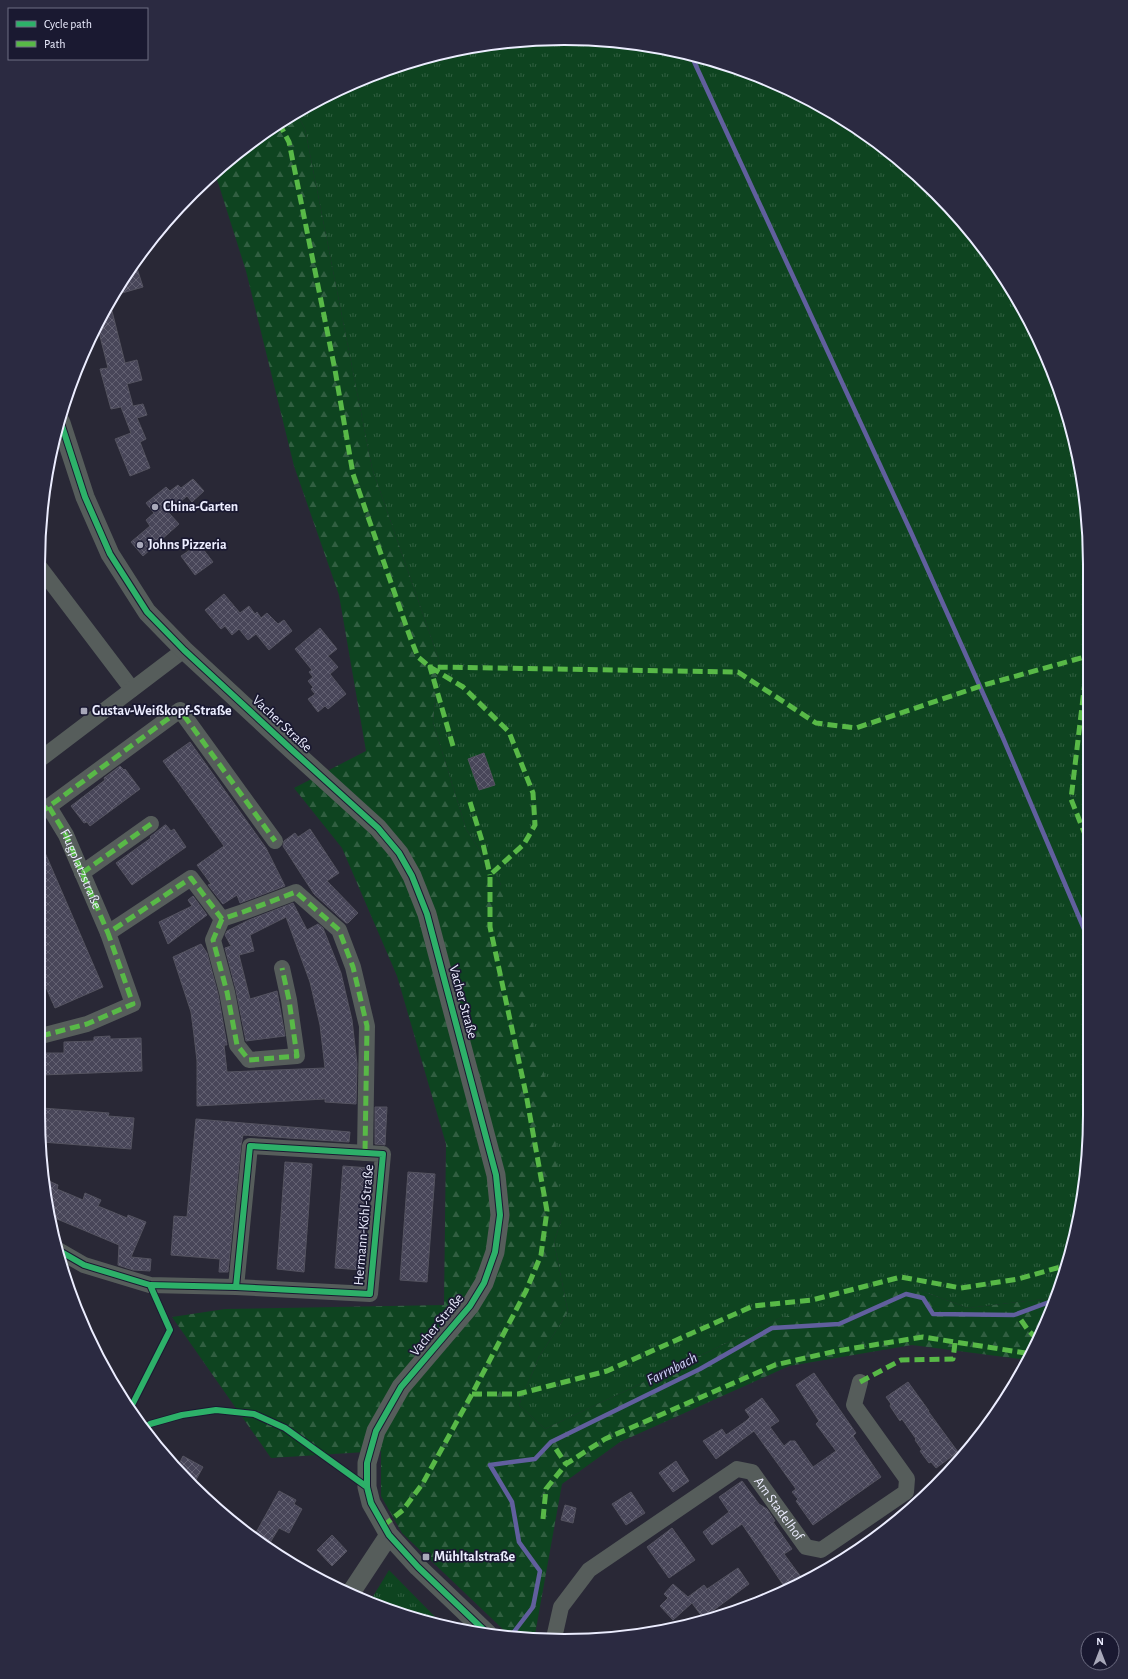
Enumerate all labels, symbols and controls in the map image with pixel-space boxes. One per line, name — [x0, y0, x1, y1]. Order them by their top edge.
legend — [8, 8, 148, 60]
text: Cycle path — [44, 18, 92, 31]
text: Path — [44, 38, 66, 50]
place label: China-Garten — [163, 500, 238, 514]
marker: China-Garten — [150, 502, 160, 512]
place label: Johns Pizzeria — [148, 538, 227, 552]
marker: Johns Pizzeria — [135, 540, 145, 550]
street label: Vacher Straße — [250, 693, 314, 755]
place label: Gustav-Weißkopf-Straße — [92, 704, 232, 718]
marker: Gustav-Weißkopf-Straße — [79, 706, 89, 716]
street label: Flugplatzstraße — [57, 827, 104, 911]
street label: Vacher Straße — [446, 964, 480, 1040]
street label: Hermann-Köhl-Straße — [352, 1164, 376, 1286]
street label: Vacher Straße — [408, 1291, 466, 1359]
water label: Farrnbach — [644, 1350, 700, 1388]
street label: Am Stadelhof — [751, 1475, 806, 1544]
place label: Mühltalstraße — [434, 1550, 515, 1564]
marker: Mühltalstraße — [421, 1552, 431, 1562]
north arrow — [1080, 1631, 1120, 1671]
text: N — [1096, 1636, 1104, 1647]

